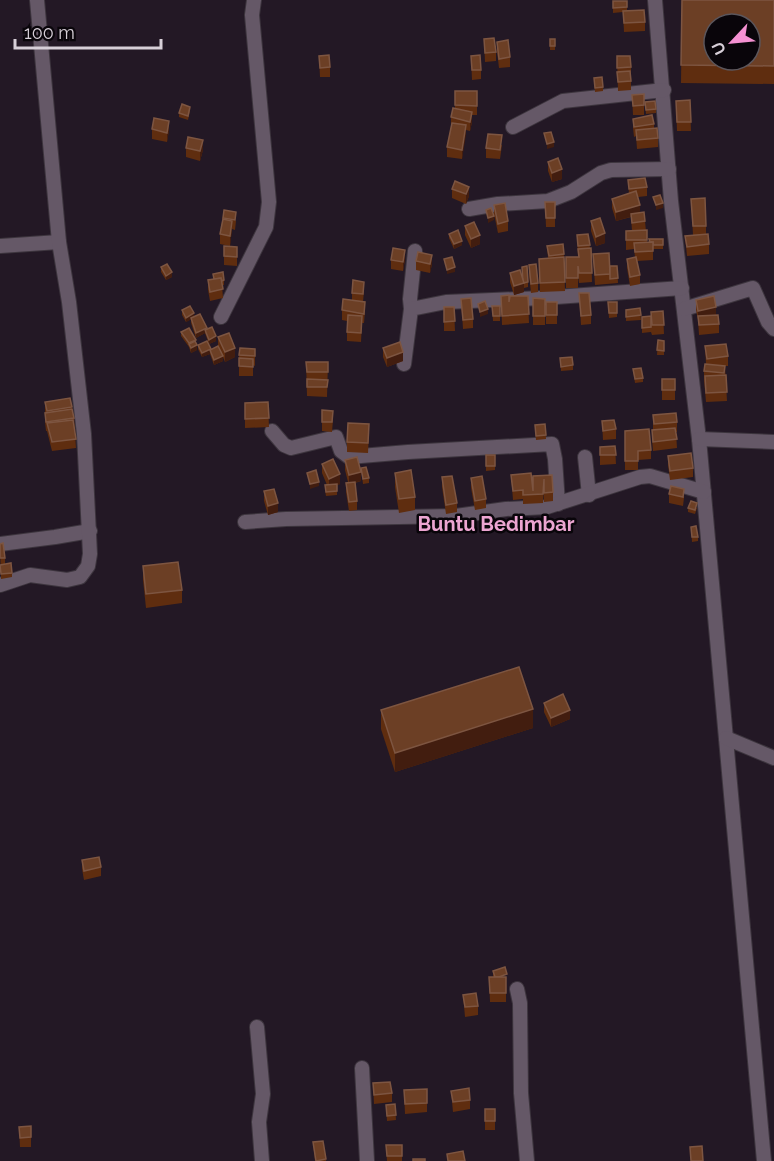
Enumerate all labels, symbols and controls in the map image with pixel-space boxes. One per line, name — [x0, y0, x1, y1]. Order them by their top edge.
scale bar — [15, 12, 160, 50]
north arrow — [702, 12, 762, 72]
text: 100 m — [24, 22, 75, 43]
text: U — [708, 39, 730, 58]
district label: Buntu Bedimbar — [418, 512, 575, 536]

